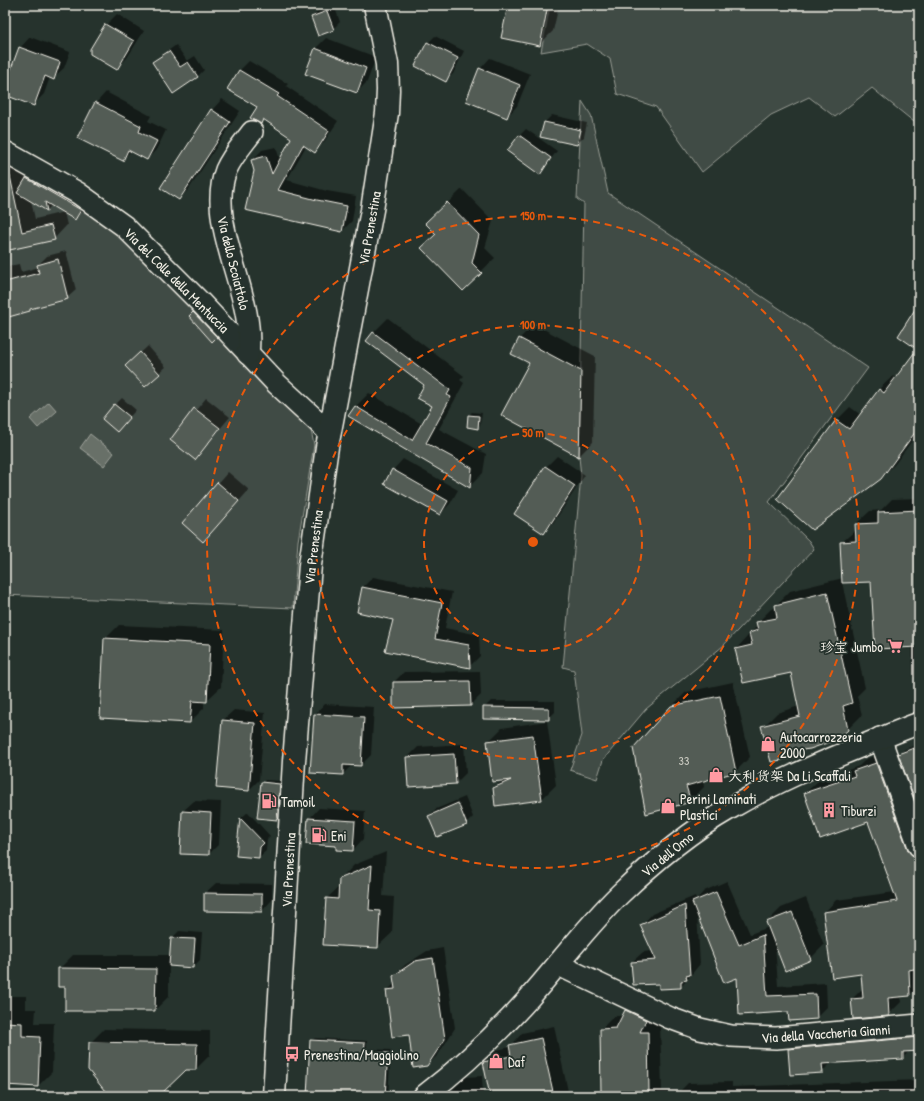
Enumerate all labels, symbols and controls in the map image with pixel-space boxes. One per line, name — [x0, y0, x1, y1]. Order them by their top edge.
street label: Via Prenestina — [353, 189, 385, 266]
text: 150 m — [520, 207, 546, 224]
street label: Via dello Scoiattolo — [213, 214, 255, 312]
street label: Via del Colle della Mentuccia — [120, 223, 234, 337]
text: 100 m — [520, 316, 546, 333]
text: 50 m — [522, 424, 544, 441]
street label: Via Prenestina — [299, 508, 327, 585]
centre of rings — [526, 535, 540, 549]
place label: 珍宝 Jumbo — [820, 637, 883, 656]
supermarket icon: 珍宝 Jumbo — [886, 637, 904, 655]
place label: Autocarrozzeria 2000 — [780, 727, 862, 762]
shop icon: Autocarrozzeria 2000 — [759, 735, 777, 753]
house number: 33 — [679, 752, 689, 769]
shop icon: 大利货架 Da Li Scaffali — [707, 766, 725, 784]
place label: 大利货架 Da Li Scaffali — [728, 766, 851, 785]
place label: Perini Laminati Plastici — [680, 789, 757, 824]
fuel station icon: Tamoil — [260, 792, 278, 810]
place label: Tamoil — [281, 792, 315, 811]
shop icon: Perini Laminati Plastici — [659, 797, 677, 815]
building icon: Tiburzi — [820, 801, 838, 819]
place label: Tiburzi — [841, 801, 877, 820]
fuel station icon: Eni — [310, 826, 328, 844]
place label: Eni — [331, 826, 347, 845]
street label: Via dell'Omo — [637, 827, 697, 881]
street label: Via Prenestina — [277, 832, 299, 908]
street label: Via della Vaccheria Gianni — [761, 1019, 891, 1047]
bus stop icon: Prenestina/Maggiolino — [283, 1045, 301, 1063]
place label: Prenestina/Maggiolino — [304, 1045, 419, 1065]
shop icon: Daf — [487, 1052, 505, 1070]
place label: Daf — [508, 1052, 525, 1071]

